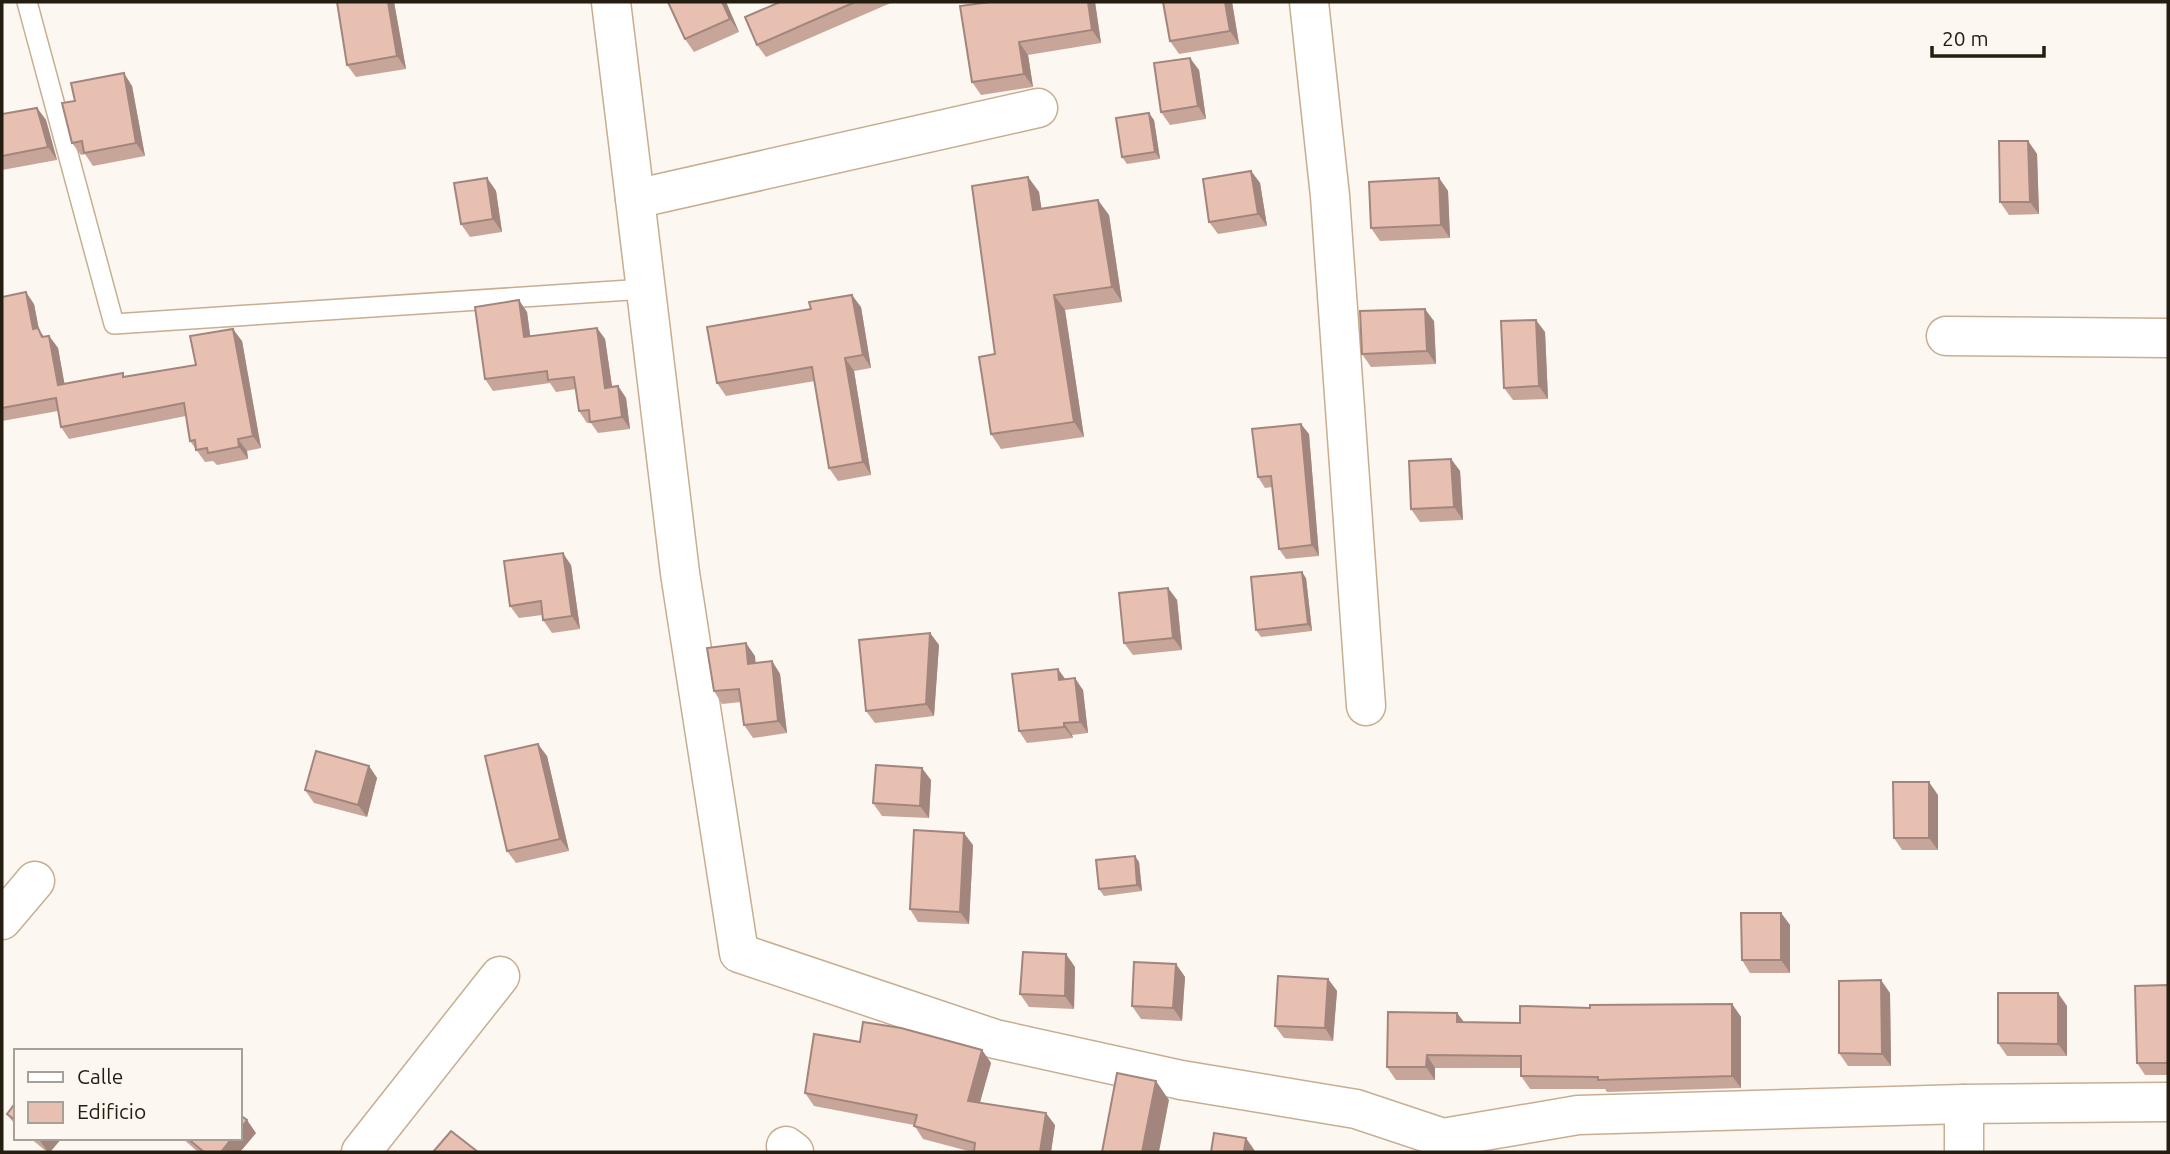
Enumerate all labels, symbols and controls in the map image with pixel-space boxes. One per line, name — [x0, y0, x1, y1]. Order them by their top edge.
scale bar — [1932, 14, 2044, 58]
text: 20 m — [1942, 26, 1989, 50]
legend — [14, 1049, 242, 1140]
text: Calle — [77, 1064, 123, 1088]
text: Edificio — [77, 1099, 146, 1123]

